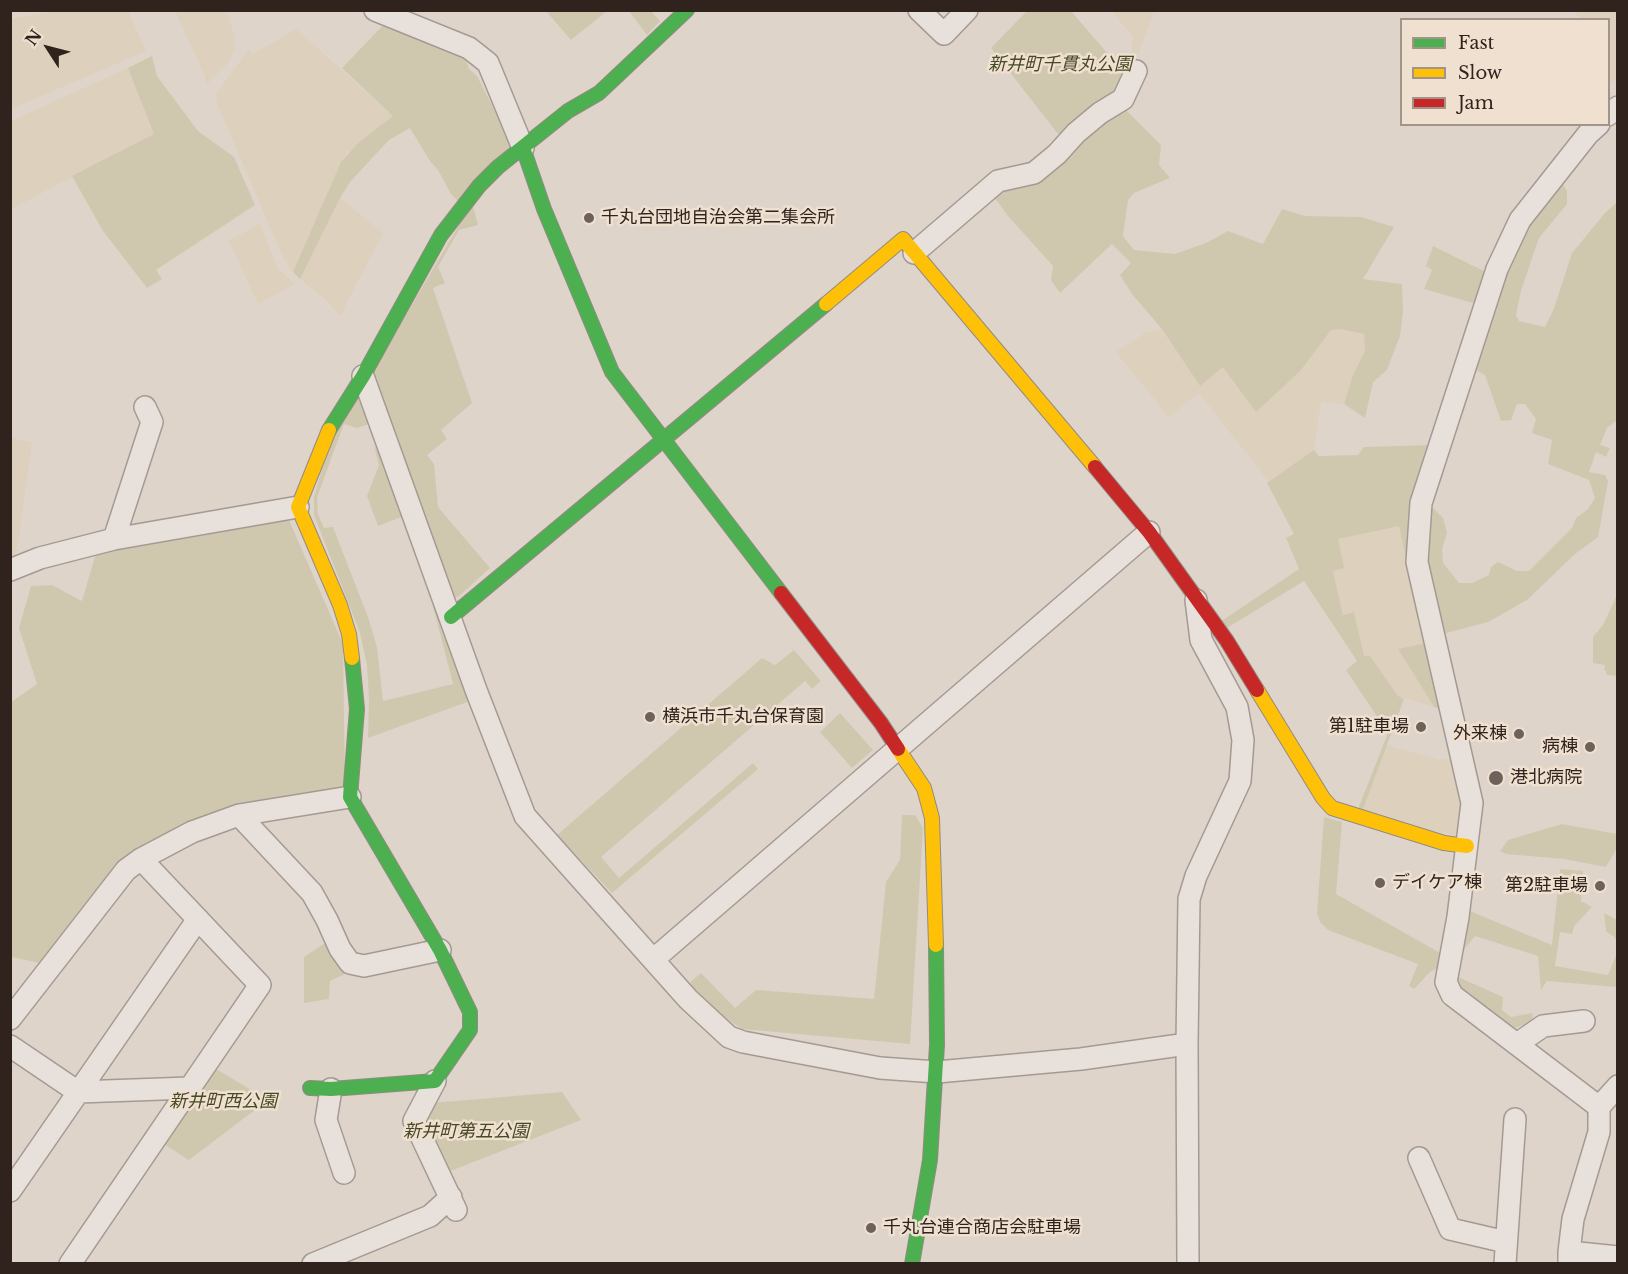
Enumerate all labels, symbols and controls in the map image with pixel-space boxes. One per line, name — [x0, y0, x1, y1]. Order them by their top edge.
north arrow — [18, 18, 78, 78]
legend — [1400, 18, 1610, 126]
text: N — [21, 25, 46, 49]
text: Fast — [1458, 32, 1494, 54]
park label: 新井町千貫丸公園 — [988, 54, 1132, 76]
text: Slow — [1458, 62, 1502, 84]
text: Jam — [1458, 92, 1494, 114]
place label: 千丸台団地自治会第二集会所 — [601, 207, 835, 229]
marker: 千丸台団地自治会第二集会所 — [582, 211, 596, 225]
place label: 横浜市千丸台保育園 — [662, 706, 824, 728]
marker: 横浜市千丸台保育園 — [643, 710, 657, 724]
place label: 第1駐車場 — [1329, 716, 1409, 738]
marker: 第1駐車場 — [1414, 720, 1428, 734]
place label: 外来棟 — [1453, 723, 1507, 745]
marker: 外来棟 — [1512, 727, 1526, 741]
place label: 病棟 — [1542, 736, 1578, 758]
marker: 病棟 — [1583, 740, 1597, 754]
place label: 港北病院 — [1510, 767, 1582, 789]
marker: 港北病院 — [1487, 769, 1505, 787]
place label: デイケア棟 — [1392, 872, 1482, 894]
place label: 第2駐車場 — [1505, 875, 1588, 897]
marker: デイケア棟 — [1373, 876, 1387, 890]
marker: 第2駐車場 — [1593, 879, 1607, 893]
park label: 新井町西公園 — [169, 1091, 277, 1113]
park label: 新井町第五公園 — [403, 1121, 529, 1143]
place label: 千丸台連合商店会駐車場 — [883, 1217, 1081, 1239]
marker: 千丸台連合商店会駐車場 — [864, 1221, 878, 1235]

